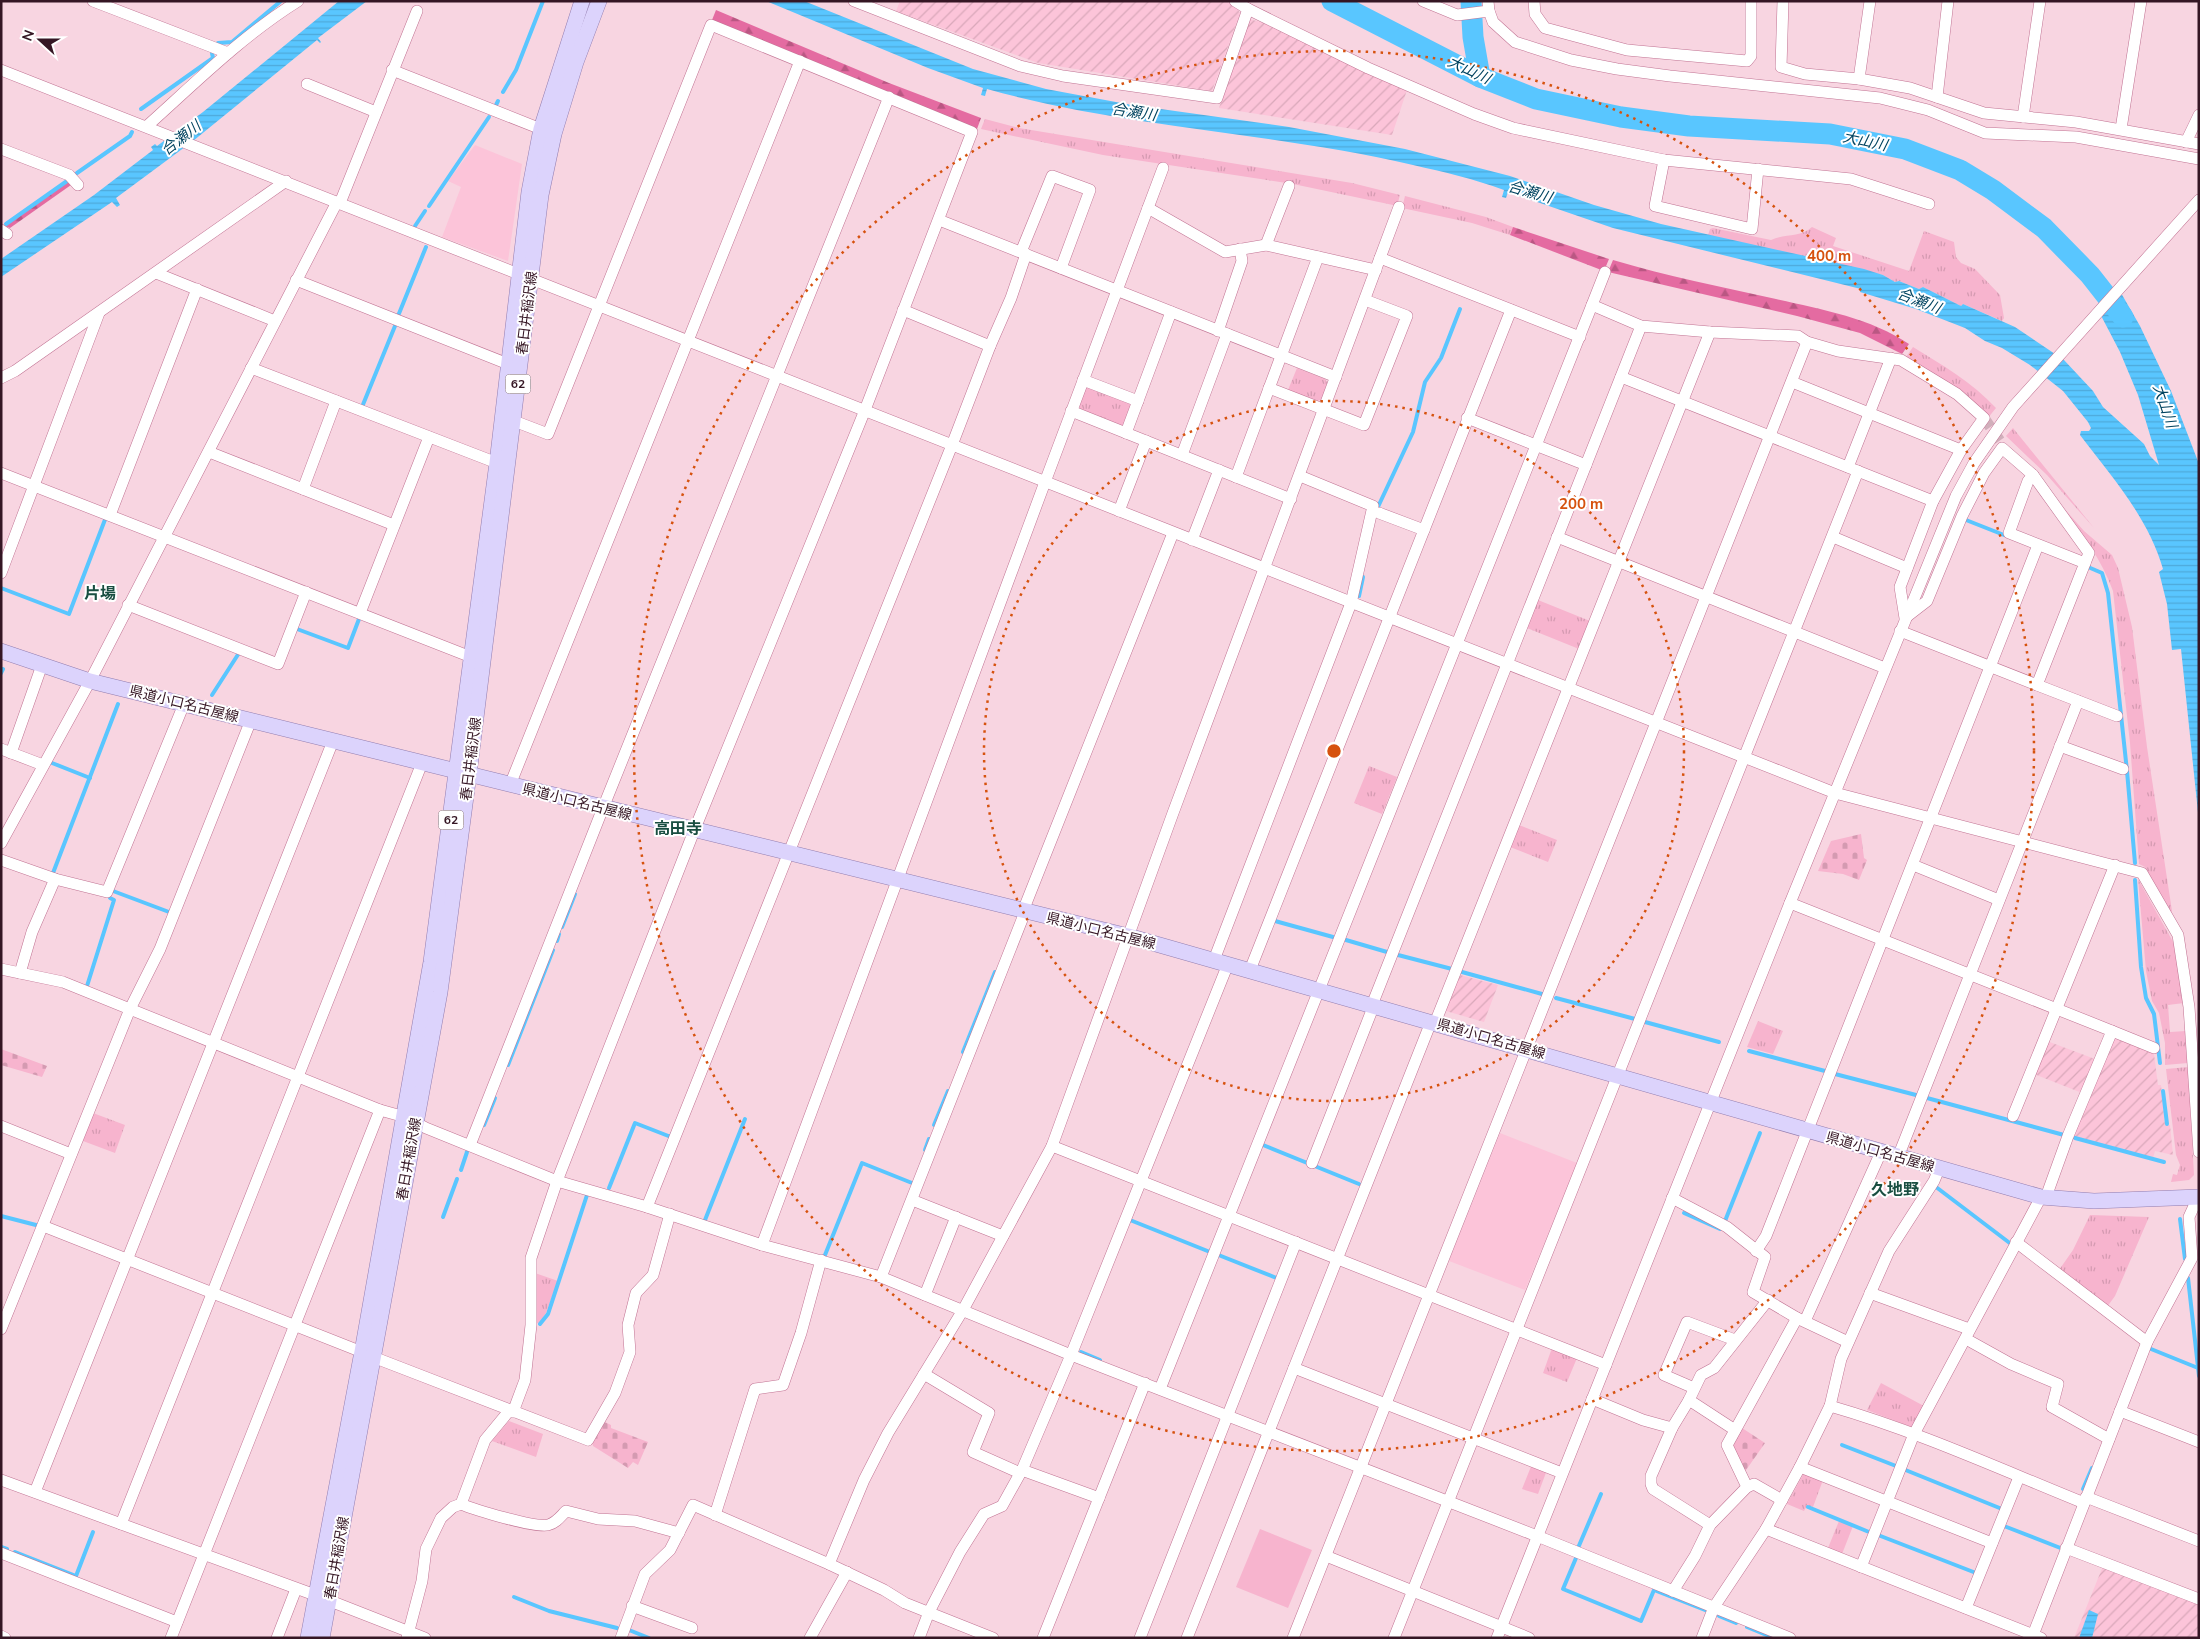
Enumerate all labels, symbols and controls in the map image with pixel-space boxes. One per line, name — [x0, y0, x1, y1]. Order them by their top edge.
north arrow — [15, 15, 65, 65]
text: N — [18, 27, 39, 44]
water label: 大山川 — [1444, 51, 1495, 89]
water label: 合瀬川 — [1110, 99, 1160, 126]
water label: 合瀬川 — [157, 115, 206, 160]
water label: 大山川 — [1841, 127, 1891, 156]
water label: 合瀬川 — [1506, 176, 1556, 208]
text: 400 m — [1807, 246, 1851, 266]
street label: 春日井稲沢線 — [512, 270, 542, 356]
water label: 合瀬川 — [1894, 284, 1945, 319]
road number: 62 — [506, 374, 530, 394]
water label: 大山川 — [2148, 381, 2182, 432]
text: 200 m — [1559, 494, 1603, 514]
district label: 片場 — [84, 583, 116, 605]
street label: 県道小口名古屋線 — [127, 681, 241, 727]
street label: 春日井稲沢線 — [456, 716, 486, 802]
centre of rings — [1325, 742, 1343, 760]
street label: 県道小口名古屋線 — [520, 779, 634, 825]
road number: 62 — [438, 810, 464, 830]
district label: 高田寺 — [654, 818, 702, 840]
street label: 県道小口名古屋線 — [1044, 908, 1158, 954]
street label: 県道小口名古屋線 — [1435, 1014, 1547, 1064]
street label: 春日井稲沢線 — [392, 1116, 426, 1202]
street label: 県道小口名古屋線 — [1824, 1127, 1936, 1177]
district label: 久地野 — [1871, 1179, 1919, 1201]
street label: 春日井稲沢線 — [320, 1515, 354, 1601]

